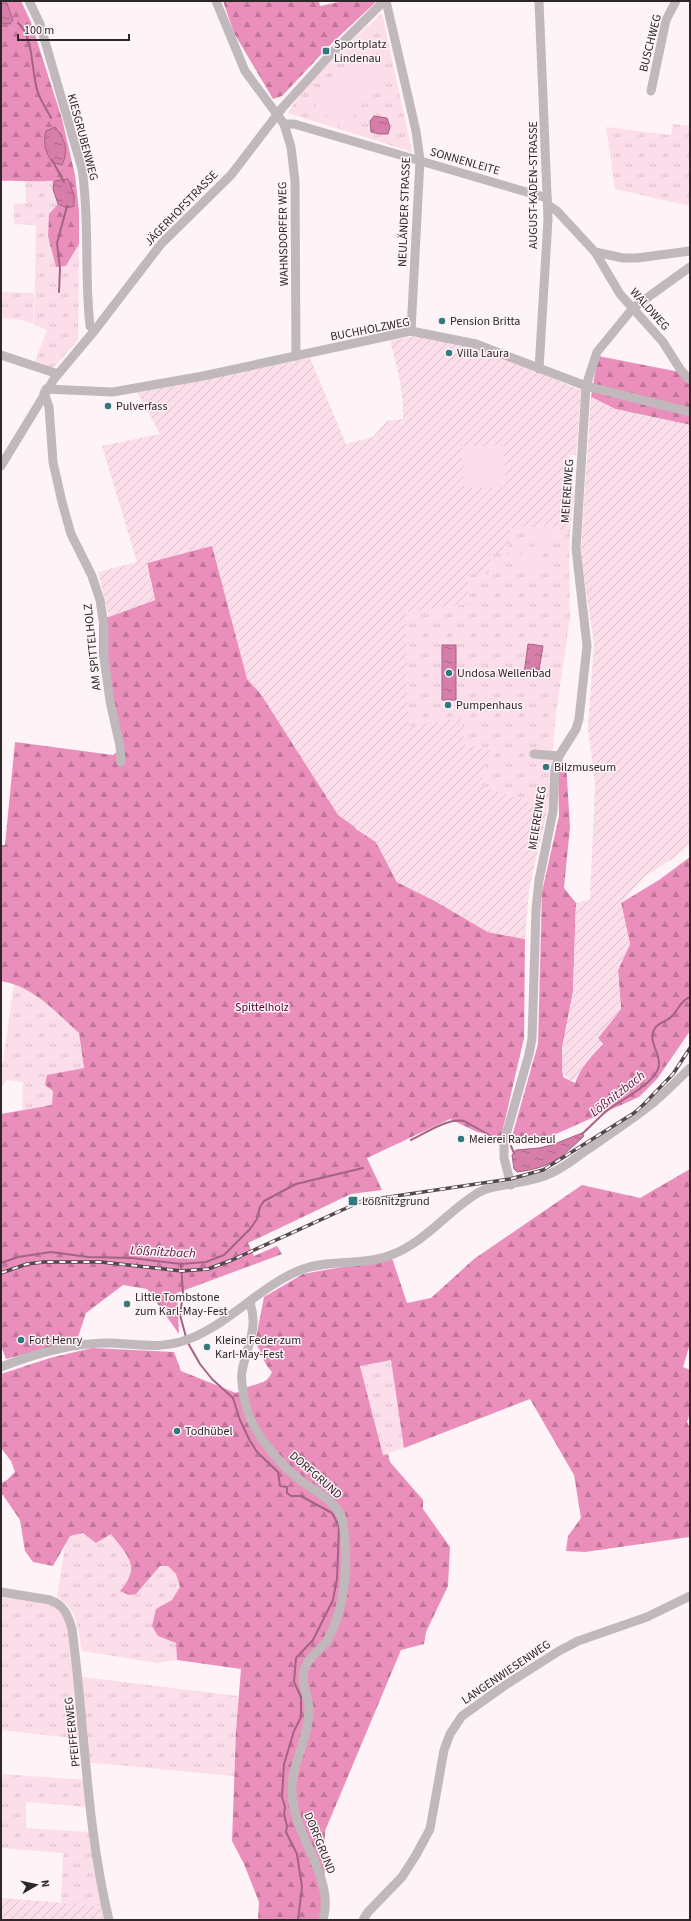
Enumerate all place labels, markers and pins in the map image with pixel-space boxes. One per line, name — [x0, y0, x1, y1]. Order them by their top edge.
place label: Sportplatz Lindenau — [334, 36, 387, 67]
marker: Sportplatz Lindenau — [321, 46, 331, 56]
place label: Pension Britta — [450, 313, 520, 330]
marker: Pension Britta — [437, 316, 447, 326]
place label: Villa Laura — [457, 345, 509, 362]
marker: Villa Laura — [444, 348, 454, 358]
place label: Pulverfass — [116, 398, 167, 415]
marker: Pulverfass — [103, 401, 113, 411]
place label: Undosa Wellenbad — [457, 665, 551, 682]
marker: Undosa Wellenbad — [444, 668, 454, 678]
place label: Pumpenhaus — [456, 697, 523, 714]
marker: Pumpenhaus — [443, 700, 453, 710]
place label: Bilzmuseum — [554, 759, 616, 776]
marker: Bilzmuseum — [541, 762, 551, 772]
place label: Meierei Radebeul — [469, 1131, 556, 1148]
marker: Meierei Radebeul — [456, 1134, 466, 1144]
place label: Lößnitzgrund — [362, 1193, 430, 1210]
marker: Lößnitzgrund — [347, 1195, 359, 1207]
place label: Little Tombstone zum Karl-May-Fest — [135, 1289, 227, 1320]
marker: Little Tombstone zum Karl-May-Fest — [122, 1299, 132, 1309]
place label: Fort Henry — [29, 1332, 83, 1349]
place label: Kleine Feder zum Karl-May-Fest — [215, 1332, 301, 1363]
marker: Fort Henry — [16, 1335, 26, 1345]
marker: Kleine Feder zum Karl-May-Fest — [202, 1342, 212, 1352]
place label: Todhübel — [185, 1423, 233, 1440]
marker: Todhübel — [172, 1426, 182, 1436]

